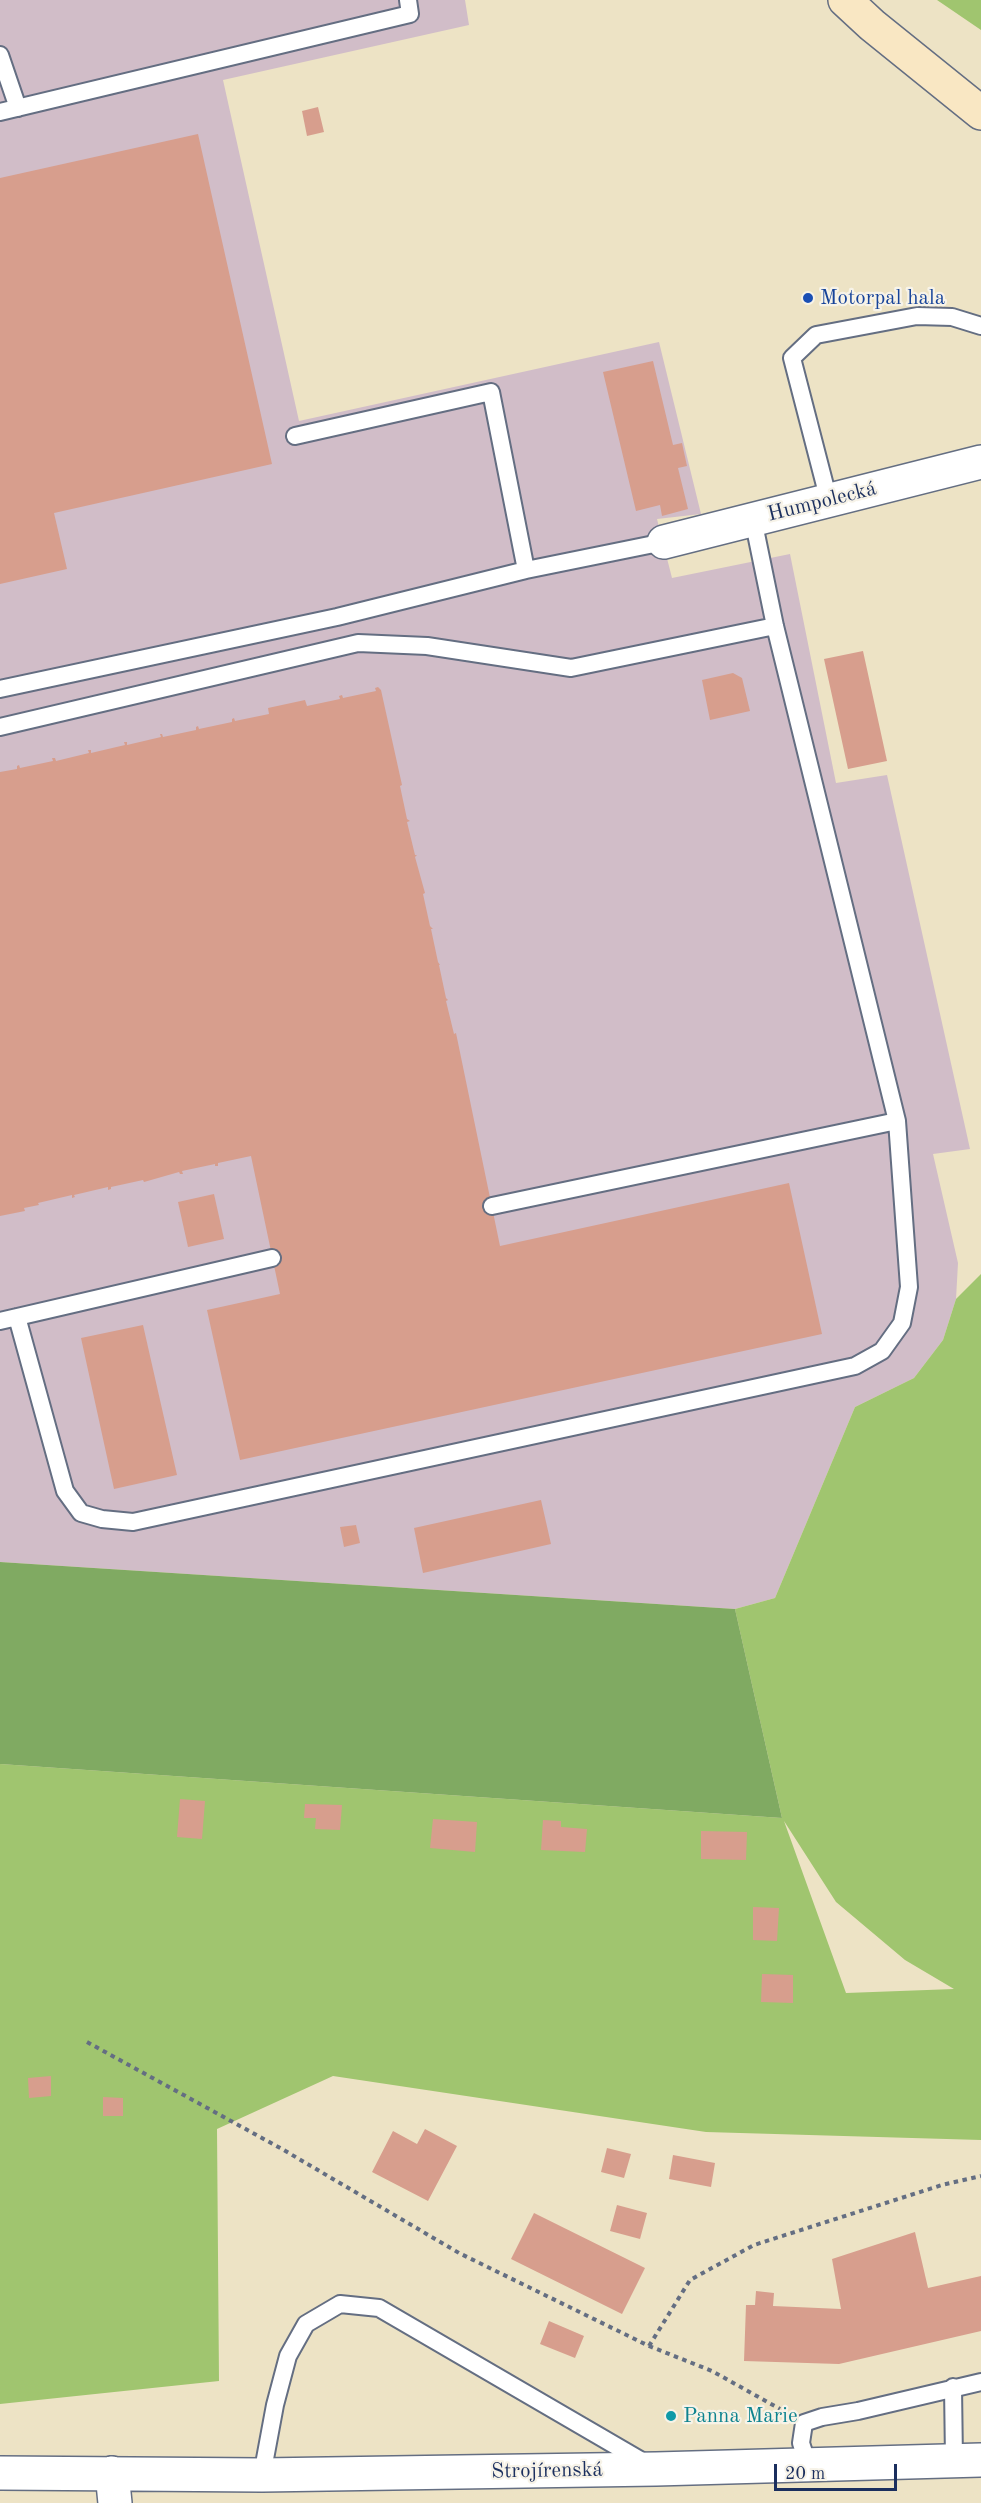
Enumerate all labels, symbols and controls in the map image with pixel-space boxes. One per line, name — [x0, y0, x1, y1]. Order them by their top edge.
place label: Motorpal hala — [820, 285, 945, 311]
marker: Motorpal hala — [801, 291, 815, 305]
street label: Humpolecká — [765, 476, 879, 528]
place label: Panna Marie — [683, 2403, 798, 2429]
marker: Panna Marie — [664, 2409, 678, 2423]
scale bar — [777, 2452, 900, 2490]
street label: Strojírenská — [491, 2457, 603, 2485]
text: 20 m — [785, 2465, 825, 2483]

